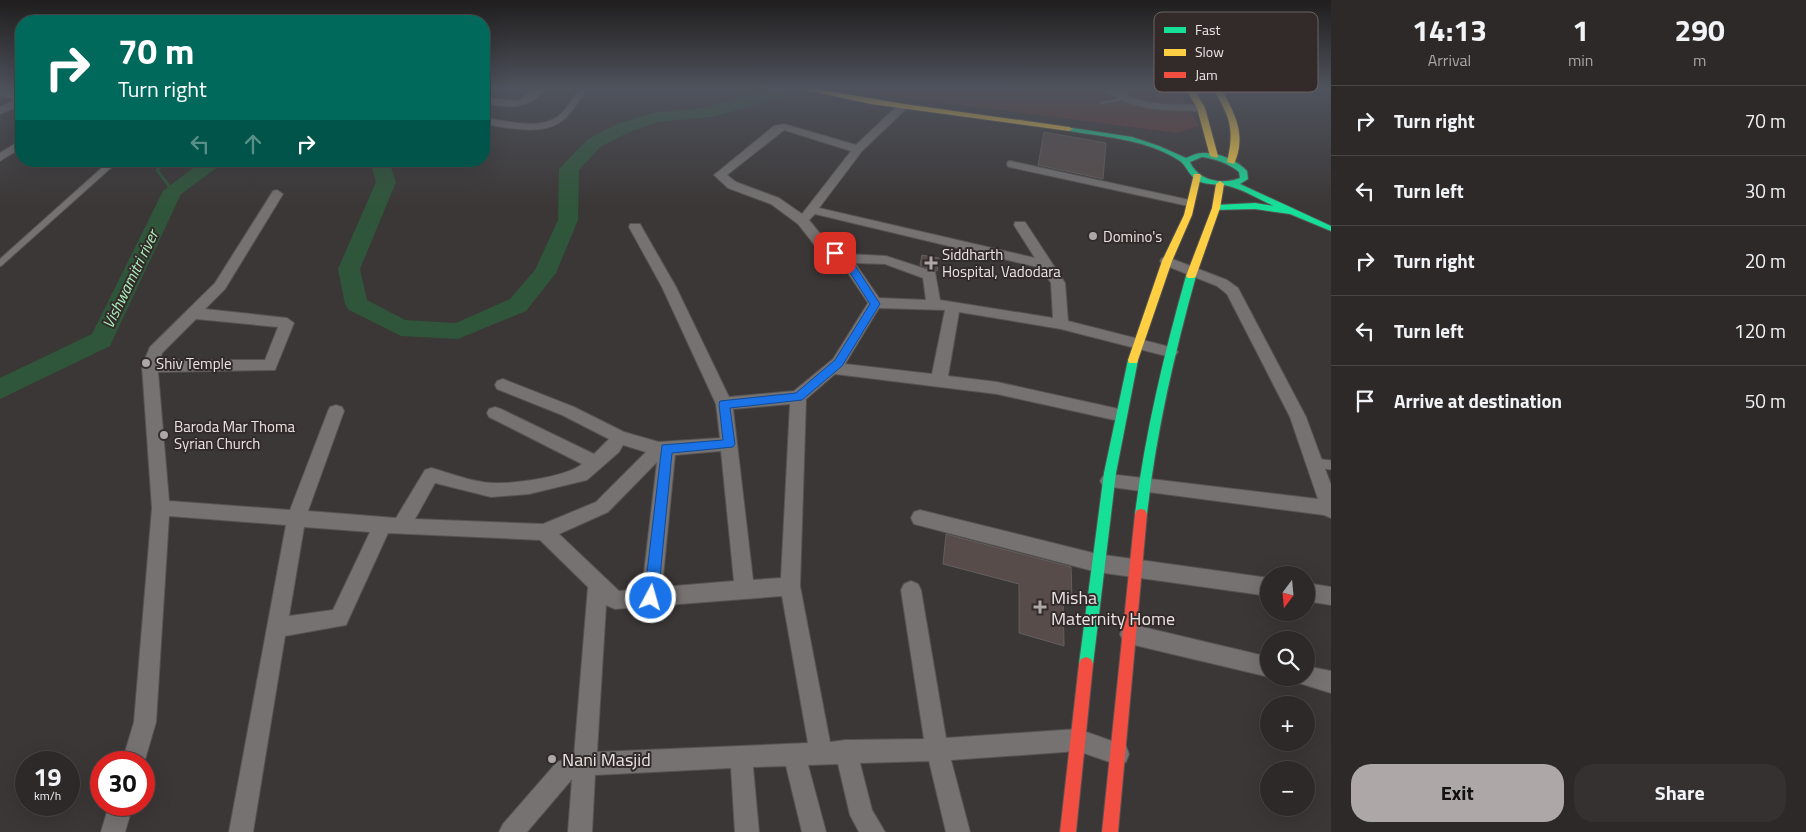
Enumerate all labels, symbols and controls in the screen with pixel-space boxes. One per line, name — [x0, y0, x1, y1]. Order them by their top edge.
text: 14:13 — [1412, 7, 1487, 53]
text: 1 — [1572, 7, 1589, 53]
text: 290 — [1675, 7, 1725, 53]
legend — [1154, 12, 1318, 92]
text: Fast — [1195, 19, 1220, 40]
text: 70 m — [118, 24, 194, 78]
icon: right — [35, 35, 100, 100]
text: Slow — [1195, 41, 1224, 62]
text: Arrival — [1428, 48, 1471, 72]
text: min — [1568, 48, 1593, 72]
text: m — [1693, 48, 1706, 72]
text: Jam — [1195, 64, 1218, 85]
text: Turn right — [118, 72, 207, 106]
text: Turn right — [1394, 106, 1475, 135]
text: 70 m — [1745, 106, 1786, 135]
icon: right — [1351, 107, 1379, 135]
icon: left — [186, 130, 214, 158]
icon: ahead — [239, 130, 267, 158]
icon: right — [292, 130, 320, 158]
text: Turn left — [1394, 176, 1464, 205]
text: 30 m — [1745, 176, 1786, 205]
icon: left — [1351, 177, 1379, 205]
water label: Vishwamitri river — [96, 224, 165, 332]
place label: Domino's — [1103, 225, 1162, 248]
marker: Domino's — [1087, 230, 1099, 242]
pin — [814, 232, 856, 274]
icon: arrive — [821, 239, 849, 267]
place label: Siddharth Hospital, Vadodara — [942, 243, 1061, 283]
text: Turn right — [1394, 246, 1475, 275]
text: 20 m — [1745, 246, 1786, 275]
icon: right — [1351, 247, 1379, 275]
marker: Siddharth Hospital, Vadodara — [924, 256, 938, 270]
text: Turn left — [1394, 316, 1464, 345]
text: 120 m — [1734, 316, 1786, 345]
icon: left — [1351, 317, 1379, 345]
place label: Shiv Temple — [156, 352, 232, 375]
marker: Shiv Temple — [140, 357, 152, 369]
text: Arrive at destination — [1394, 386, 1562, 415]
text: 50 m — [1745, 386, 1786, 415]
icon: arrive — [1351, 387, 1379, 415]
place label: Baroda Mar Thoma Syrian Church — [174, 415, 295, 455]
marker: Baroda Mar Thoma Syrian Church — [158, 429, 170, 441]
north arrow — [1260, 566, 1315, 621]
map controls — [1260, 566, 1315, 816]
position arrow — [624, 571, 676, 623]
place label: Misha Maternity Home — [1051, 584, 1175, 632]
marker: Misha Maternity Home — [1033, 600, 1047, 614]
button: search — [1260, 631, 1315, 686]
button: + — [1260, 696, 1315, 751]
place label: Nani Masjid — [562, 746, 651, 773]
speed limit sign: 30 — [90, 751, 155, 816]
marker: Nani Masjid — [546, 753, 558, 765]
text: 19 — [33, 758, 62, 796]
button: − — [1260, 761, 1315, 816]
button: Exit — [1351, 764, 1564, 822]
button: Share — [1574, 764, 1786, 822]
text: km/h — [34, 786, 61, 805]

